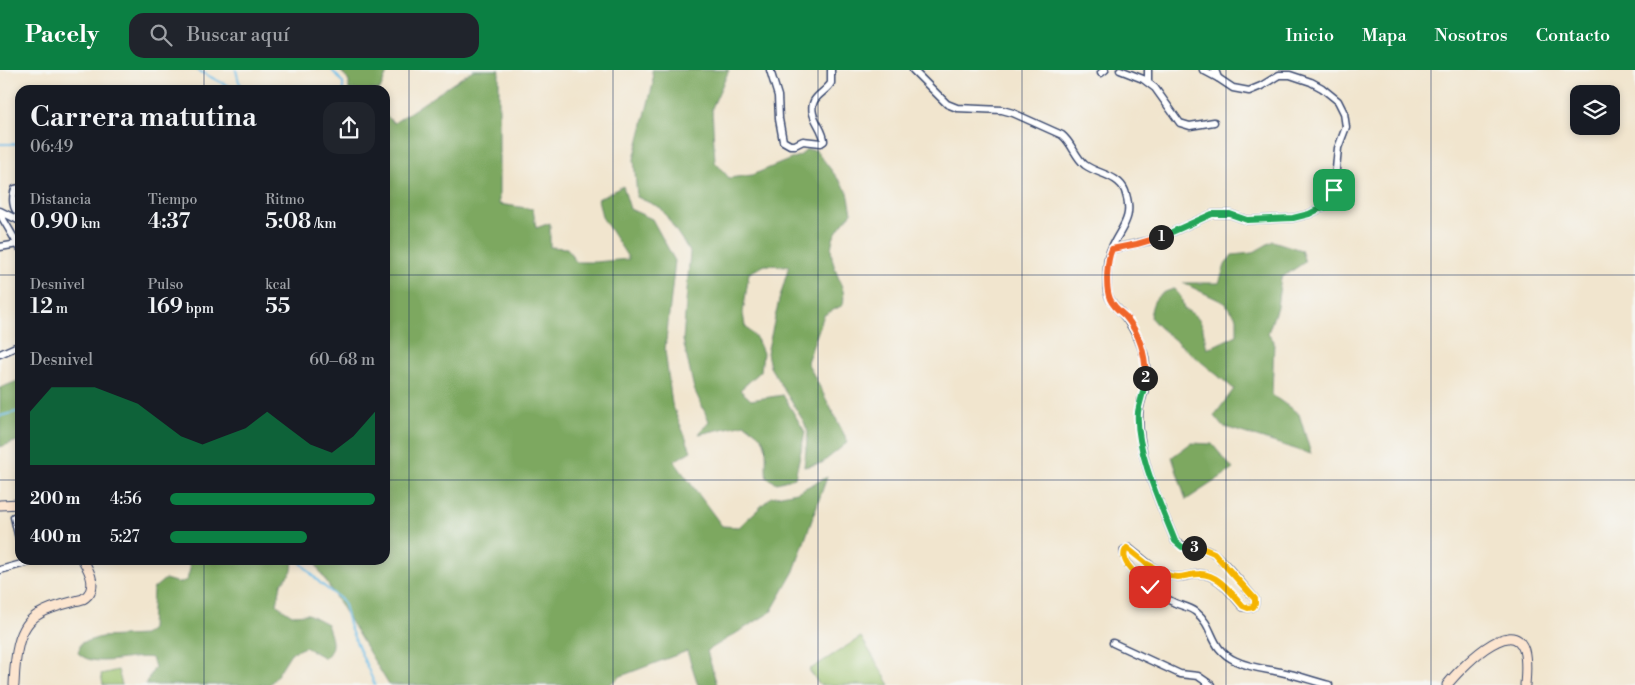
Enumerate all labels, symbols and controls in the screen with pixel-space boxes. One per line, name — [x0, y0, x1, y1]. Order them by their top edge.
search box — [129, 13, 479, 58]
text: Pacely — [25, 20, 99, 50]
icon: search — [147, 21, 175, 49]
text: Buscar aquí — [187, 23, 289, 47]
text: Inicio — [1285, 24, 1334, 47]
text: Mapa — [1362, 24, 1407, 47]
text: Nosotros — [1435, 24, 1508, 47]
text: Contacto — [1536, 24, 1610, 47]
map controls — [1570, 85, 1620, 135]
button: layers — [1570, 85, 1620, 135]
text: Carrera matutina — [30, 100, 257, 135]
button: share — [323, 102, 375, 154]
text: 06:49 — [30, 137, 73, 157]
pin — [1313, 169, 1355, 211]
icon: arrive — [1320, 176, 1348, 204]
text: Distancia — [30, 191, 91, 209]
text: Tiempo — [148, 191, 197, 209]
text: Ritmo — [265, 191, 305, 209]
text: 0.90 — [30, 209, 78, 235]
text: 4:37 — [148, 209, 190, 235]
text: 5:08 — [265, 209, 311, 235]
text: km — [78, 215, 101, 233]
text: /km — [311, 215, 336, 233]
pin: 1 — [1148, 224, 1174, 250]
text: 1 — [1158, 228, 1165, 246]
text: Desnivel — [30, 276, 85, 294]
text: Pulso — [148, 276, 183, 294]
text: kcal — [265, 276, 291, 294]
text: 12 — [30, 294, 53, 320]
text: 169 — [148, 294, 183, 320]
text: 55 — [265, 294, 290, 320]
text: m — [53, 300, 68, 318]
text: bpm — [183, 300, 214, 318]
text: Desnivel — [30, 350, 93, 370]
text: 60–68 m — [309, 350, 375, 370]
pin: 2 — [1132, 366, 1158, 390]
text: 2 — [1141, 369, 1150, 387]
text: 200 m — [30, 489, 80, 509]
text: 4:56 — [110, 489, 142, 509]
text: 400 m — [30, 527, 81, 547]
text: 5:27 — [110, 527, 140, 547]
pin: 3 — [1182, 536, 1206, 560]
text: 3 — [1190, 539, 1199, 557]
pin — [1129, 566, 1171, 608]
icon: check — [1136, 573, 1164, 601]

